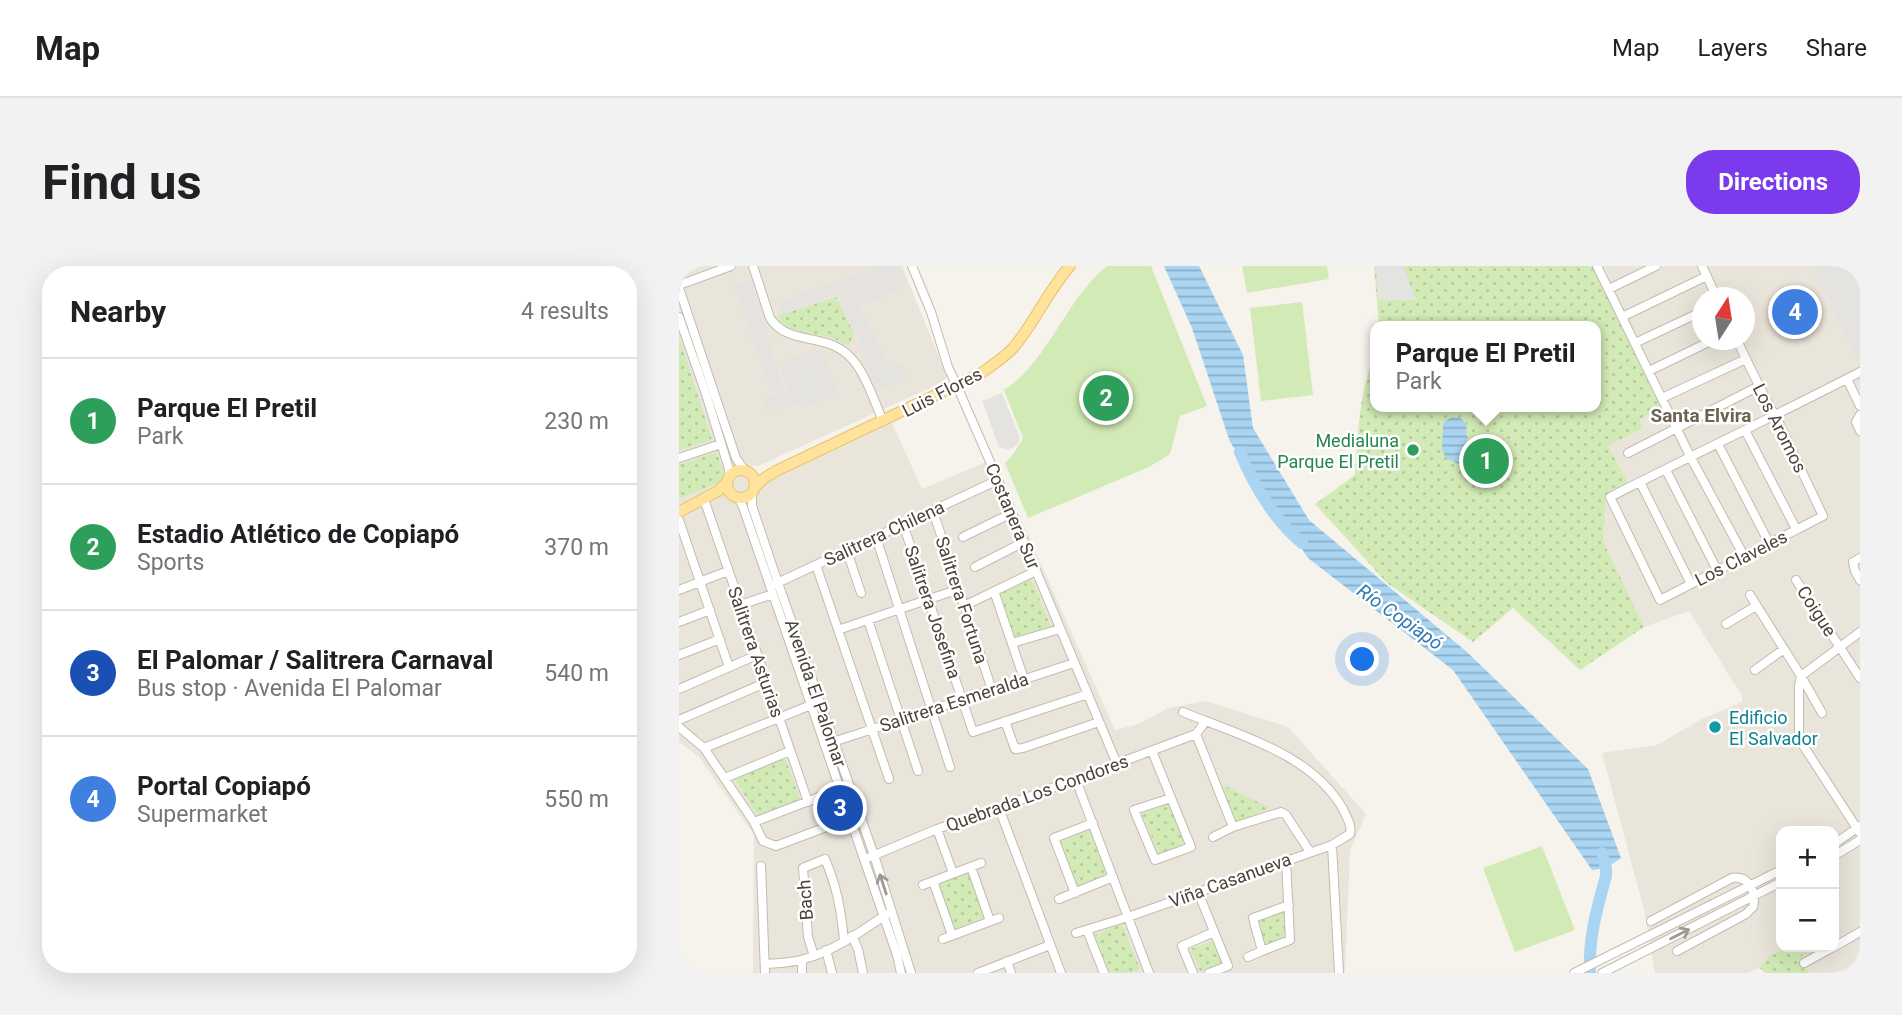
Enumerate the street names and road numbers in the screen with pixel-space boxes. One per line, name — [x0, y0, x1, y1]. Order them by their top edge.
street label: Luis Flores — [899, 363, 985, 421]
street label: Los Aromos — [1749, 380, 1811, 476]
street label: Costanera Sur — [981, 460, 1045, 572]
street label: Salitrera Chilena — [821, 496, 947, 570]
street label: Los Claveles — [1691, 526, 1791, 590]
street label: Salitrera Fortuna — [932, 534, 992, 666]
street label: Salitrera Josefina — [900, 543, 966, 681]
street label: Coigue — [1793, 582, 1841, 640]
street label: Salitrera Asturias — [724, 584, 788, 720]
street label: Avenida El Palomar — [781, 616, 851, 770]
street label: Salitrera Esmeralda — [877, 668, 1031, 736]
street label: Quebrada Los Condores — [943, 750, 1131, 836]
street label: Viña Casanueva — [1166, 848, 1294, 912]
street label: Bach — [793, 879, 817, 921]

